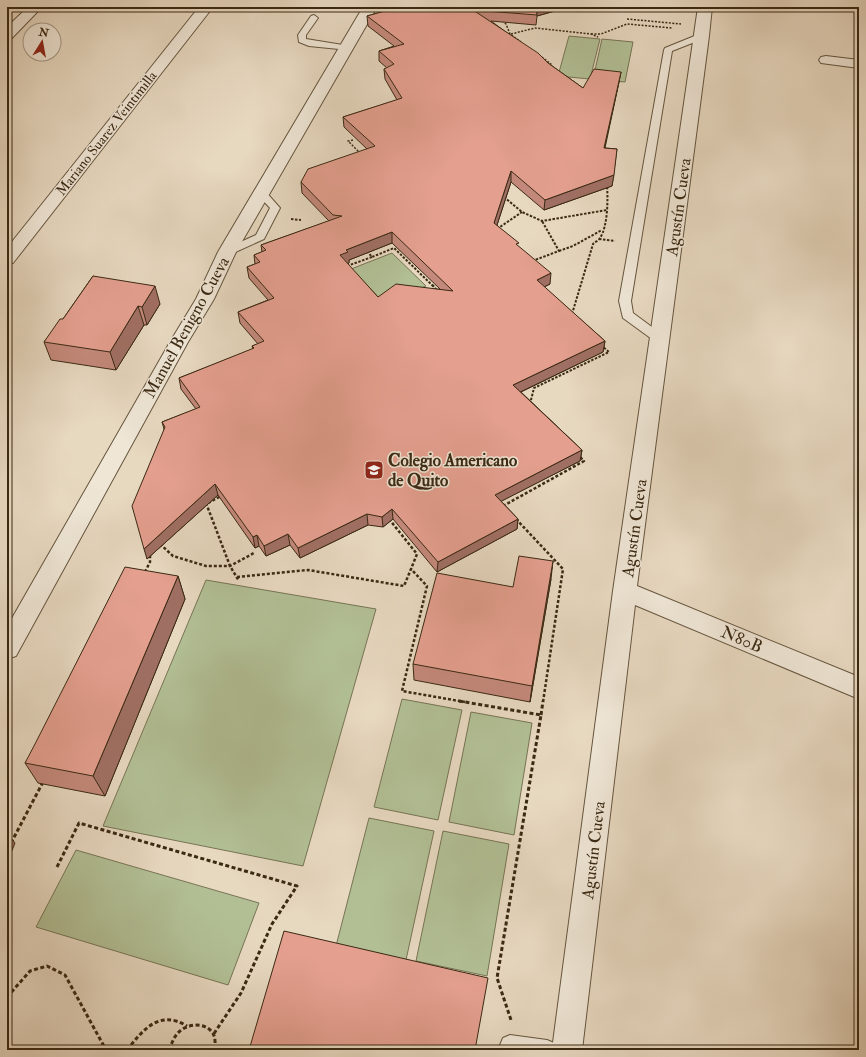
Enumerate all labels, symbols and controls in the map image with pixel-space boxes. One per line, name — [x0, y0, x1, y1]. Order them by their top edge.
north arrow — [22, 22, 62, 62]
text: N — [37, 25, 51, 40]
street label: Mariano Suarez Veintimilla — [52, 67, 160, 199]
street label: Agustín Cueva — [661, 156, 696, 258]
street label: Manuel Benigno Cueva — [139, 252, 235, 402]
place label: Colegio Americano de Quito — [388, 450, 517, 491]
school or university icon: Colegio Americano de Quito — [363, 459, 385, 481]
street label: Agustín Cueva — [617, 477, 652, 579]
street label: N80B — [718, 621, 766, 658]
street label: Agustín Cueva — [577, 799, 610, 901]

